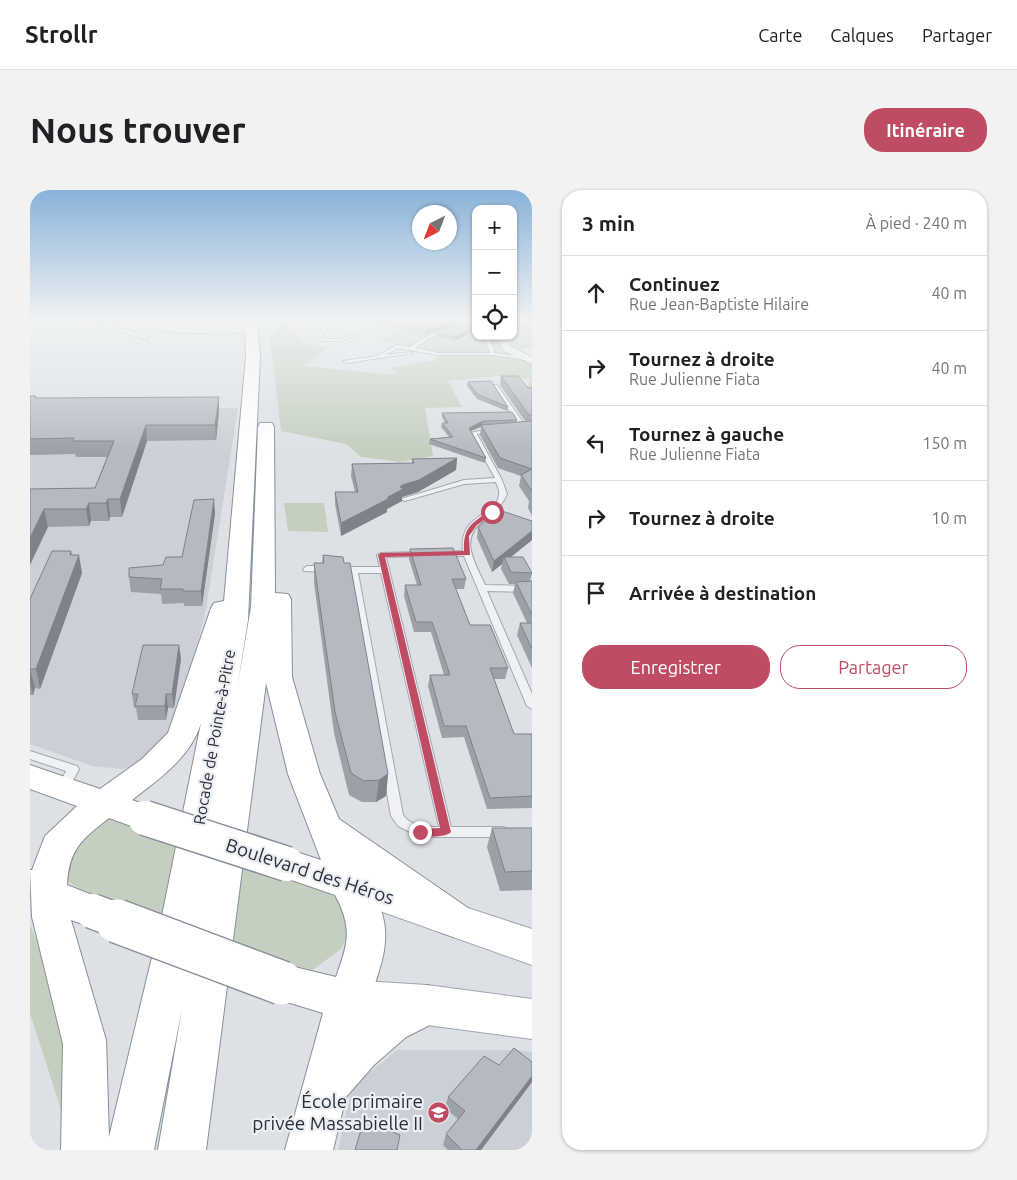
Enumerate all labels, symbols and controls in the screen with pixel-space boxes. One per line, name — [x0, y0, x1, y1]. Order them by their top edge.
text: Strollr — [25, 21, 98, 48]
text: Carte — [758, 25, 802, 45]
text: Calques — [830, 25, 894, 45]
text: Partager — [922, 25, 992, 45]
button: Itinéraire — [864, 108, 987, 152]
text: Nous trouver — [30, 110, 246, 150]
north arrow — [412, 205, 457, 250]
map controls — [472, 205, 517, 340]
button: + — [472, 205, 517, 250]
text: 3 min — [582, 211, 635, 235]
text: À pied · 240 m — [866, 214, 967, 232]
button: − — [472, 250, 517, 295]
text: Continuez — [629, 273, 719, 295]
icon: ahead — [582, 279, 610, 307]
text: 40 m — [931, 284, 967, 302]
button: locate — [472, 295, 517, 340]
text: Rue Jean-Baptiste Hilaire — [629, 295, 809, 313]
text: Tournez à droite — [629, 348, 775, 370]
icon: right — [582, 354, 610, 382]
text: 40 m — [931, 359, 967, 377]
text: Rue Julienne Fiata — [629, 370, 760, 388]
text: Tournez à gauche — [629, 423, 784, 445]
icon: left — [582, 429, 610, 457]
text: 150 m — [922, 434, 967, 452]
text: Rue Julienne Fiata — [629, 445, 760, 463]
route start — [481, 501, 504, 524]
icon: right — [582, 504, 610, 532]
text: Tournez à droite — [629, 507, 775, 529]
text: 10 m — [931, 509, 967, 527]
icon: arrive — [582, 579, 610, 607]
text: Arrivée à destination — [629, 582, 816, 604]
button: Enregistrer — [582, 645, 770, 689]
button: Partager — [780, 645, 967, 689]
street label: Rocade de Pointe-à-Pitre — [190, 648, 238, 826]
route end — [409, 821, 432, 844]
street label: Boulevard des Héros — [223, 833, 397, 909]
place label: École primaire privée Massabielle II — [252, 1090, 423, 1134]
school or university icon: École primaire privée Massabielle II — [427, 1100, 451, 1124]

